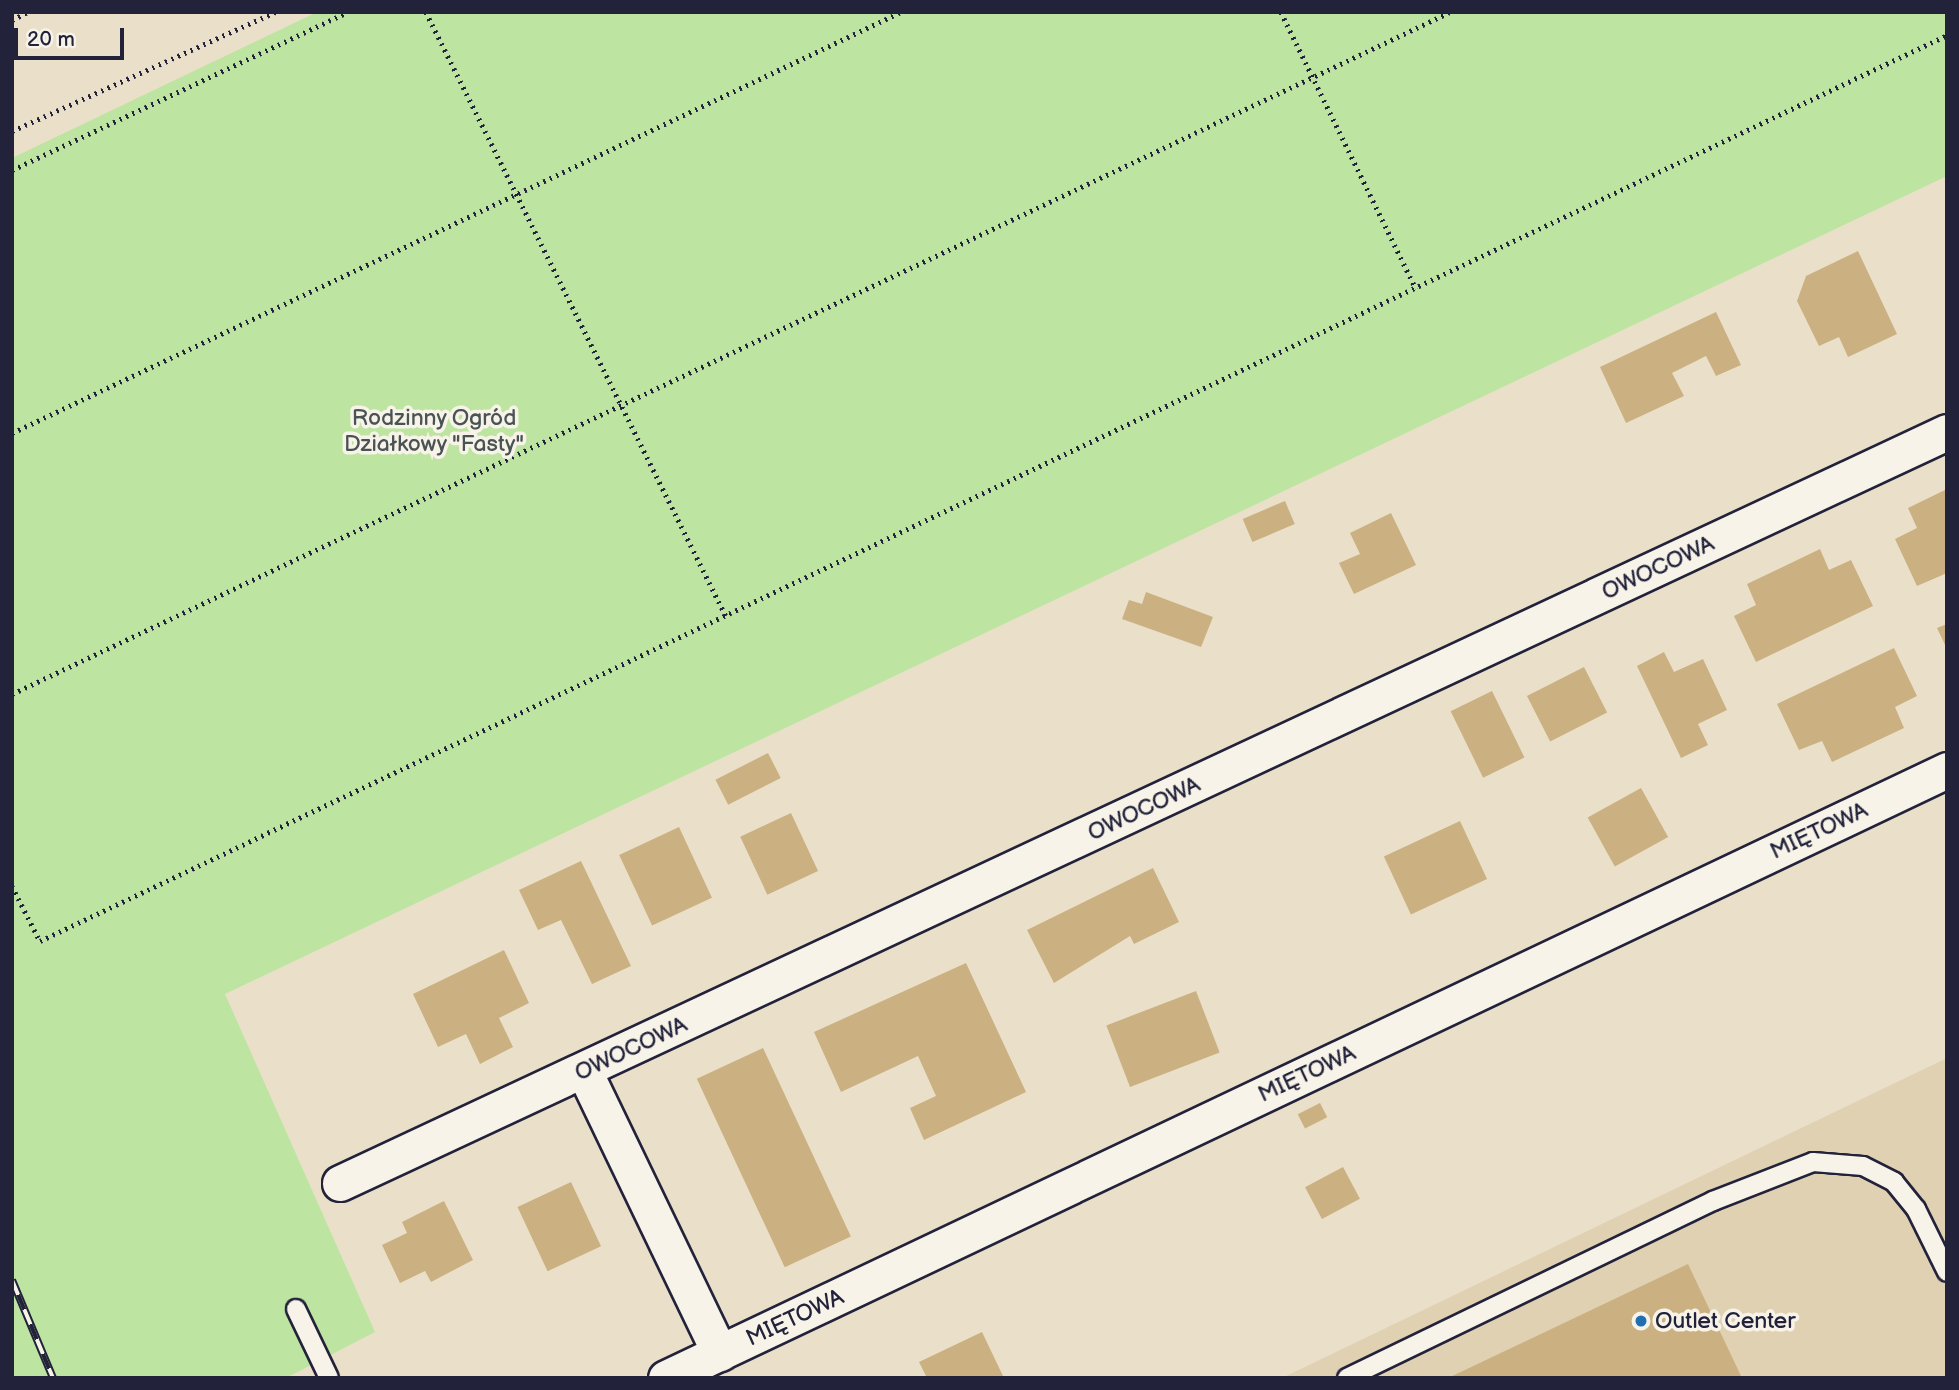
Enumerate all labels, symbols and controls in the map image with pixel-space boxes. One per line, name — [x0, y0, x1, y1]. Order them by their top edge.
scale bar — [18, 14, 128, 58]
text: 20 m — [27, 27, 75, 52]
park label: Rodzinny Ogród Działkowy "Fasty" — [343, 404, 525, 458]
street label: OWOCOWA — [1597, 530, 1719, 606]
street label: OWOCOWA — [1083, 771, 1205, 847]
street label: MIĘTOWA — [1766, 796, 1872, 866]
street label: OWOCOWA — [570, 1011, 692, 1087]
street label: MIĘTOWA — [1254, 1039, 1360, 1109]
street label: MIĘTOWA — [742, 1283, 848, 1353]
place label: Outlet Center — [1655, 1307, 1796, 1335]
marker: Outlet Center — [1633, 1313, 1649, 1329]

